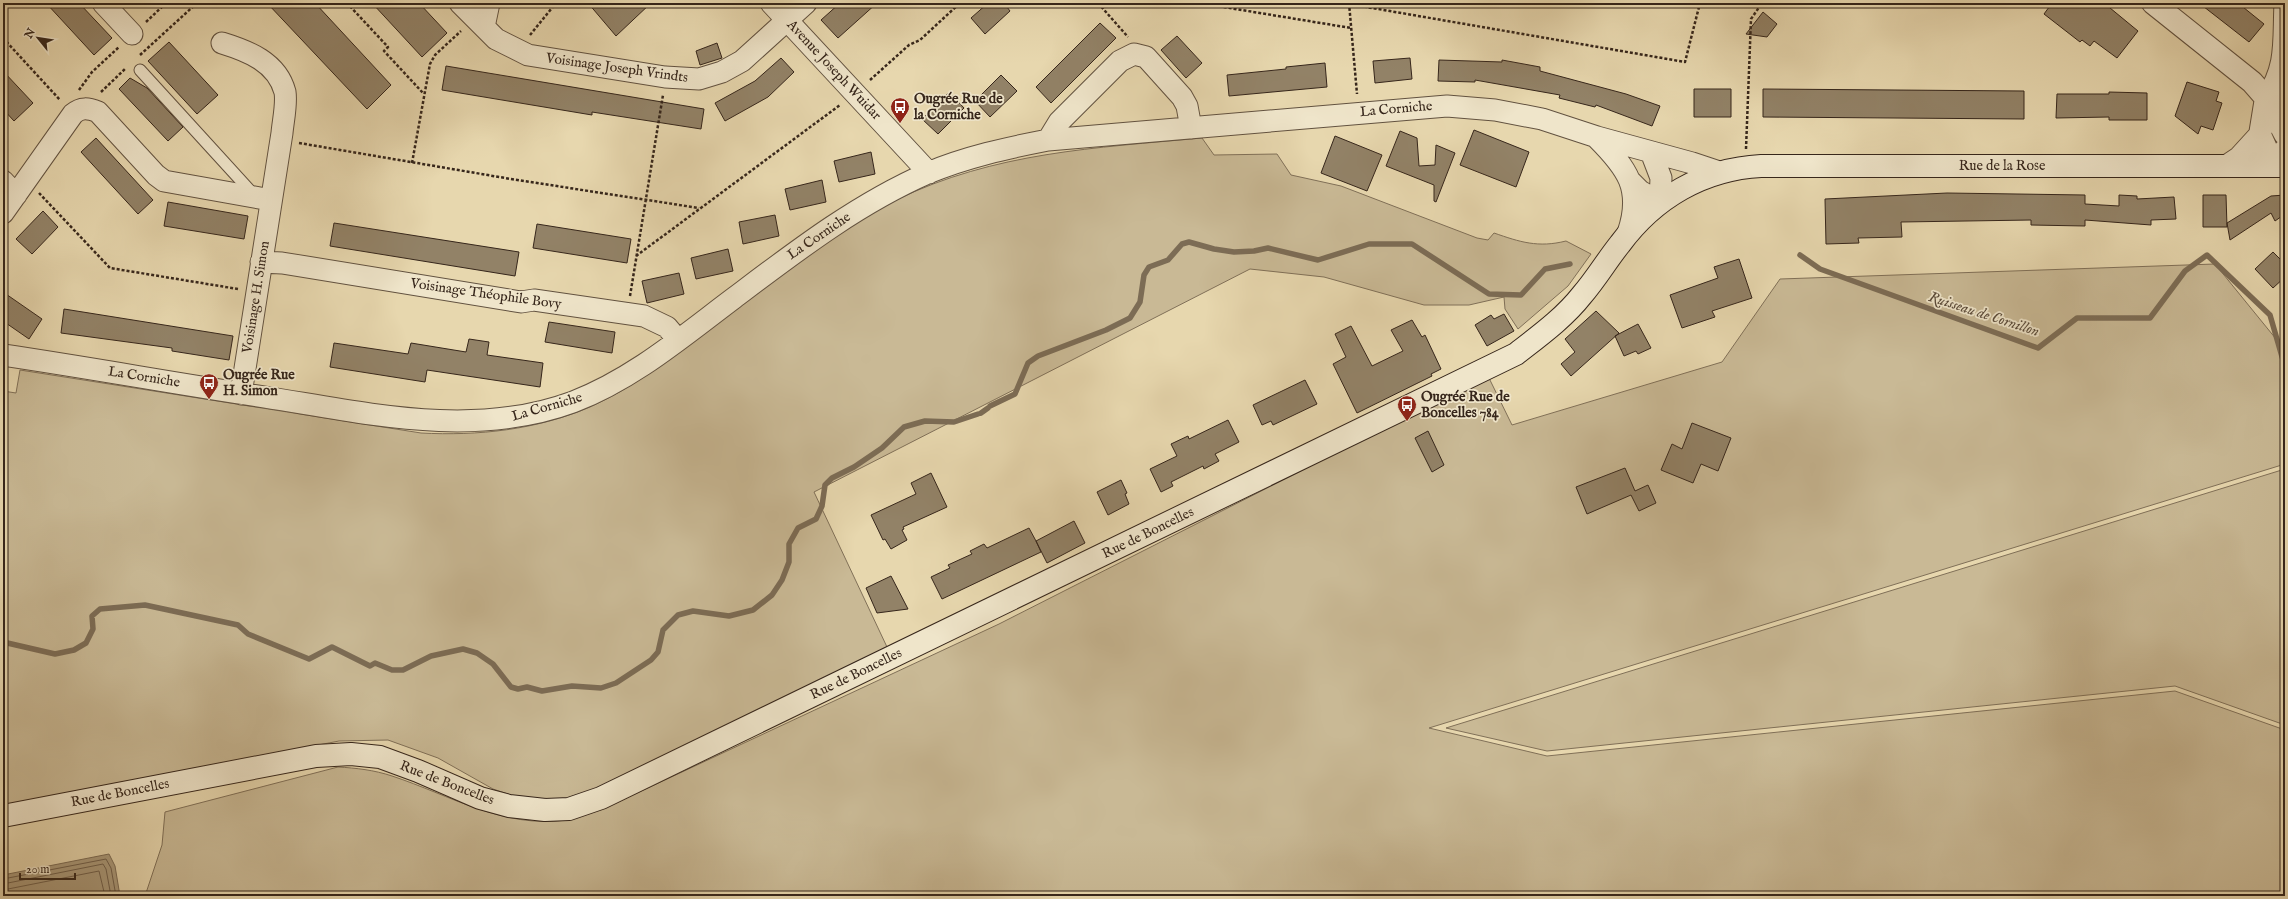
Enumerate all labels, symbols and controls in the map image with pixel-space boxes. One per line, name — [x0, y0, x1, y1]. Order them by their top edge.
street label: Avenue Joseph Wuidar — [782, 15, 885, 124]
north arrow — [18, 18, 58, 58]
text: N — [21, 25, 39, 42]
street label: Voisinage Joseph Vrindts — [544, 49, 689, 87]
place label: Ougrée Rue de la Corniche — [913, 90, 1003, 124]
bus stop icon: Ougrée Rue de la Corniche — [889, 96, 911, 124]
street label: La Corniche — [1359, 97, 1434, 121]
street label: Rue de la Rose — [1959, 157, 2046, 175]
street label: La Corniche — [784, 208, 855, 264]
street label: Voisinage H. Simon — [238, 239, 274, 356]
street label: Voisinage Théophile Bovy — [408, 274, 563, 314]
water label: Ruisseau de Cornillon — [1926, 287, 2042, 341]
street label: La Corniche — [107, 362, 182, 392]
place label: Ougrée Rue H. Simon — [223, 366, 295, 400]
bus stop icon: Ougrée Rue H. Simon — [198, 372, 220, 400]
street label: La Corniche — [510, 388, 585, 426]
place label: Ougrée Rue de Boncelles 784 — [1421, 388, 1510, 422]
bus stop icon: Ougrée Rue de Boncelles 784 — [1396, 394, 1418, 422]
street label: Rue de Boncelles — [1099, 503, 1197, 563]
street label: Rue de Boncelles — [807, 644, 905, 704]
street label: Rue de Boncelles — [397, 757, 497, 809]
street label: Rue de Boncelles — [69, 775, 171, 811]
scale bar — [20, 855, 75, 881]
text: 20 m — [26, 862, 49, 877]

